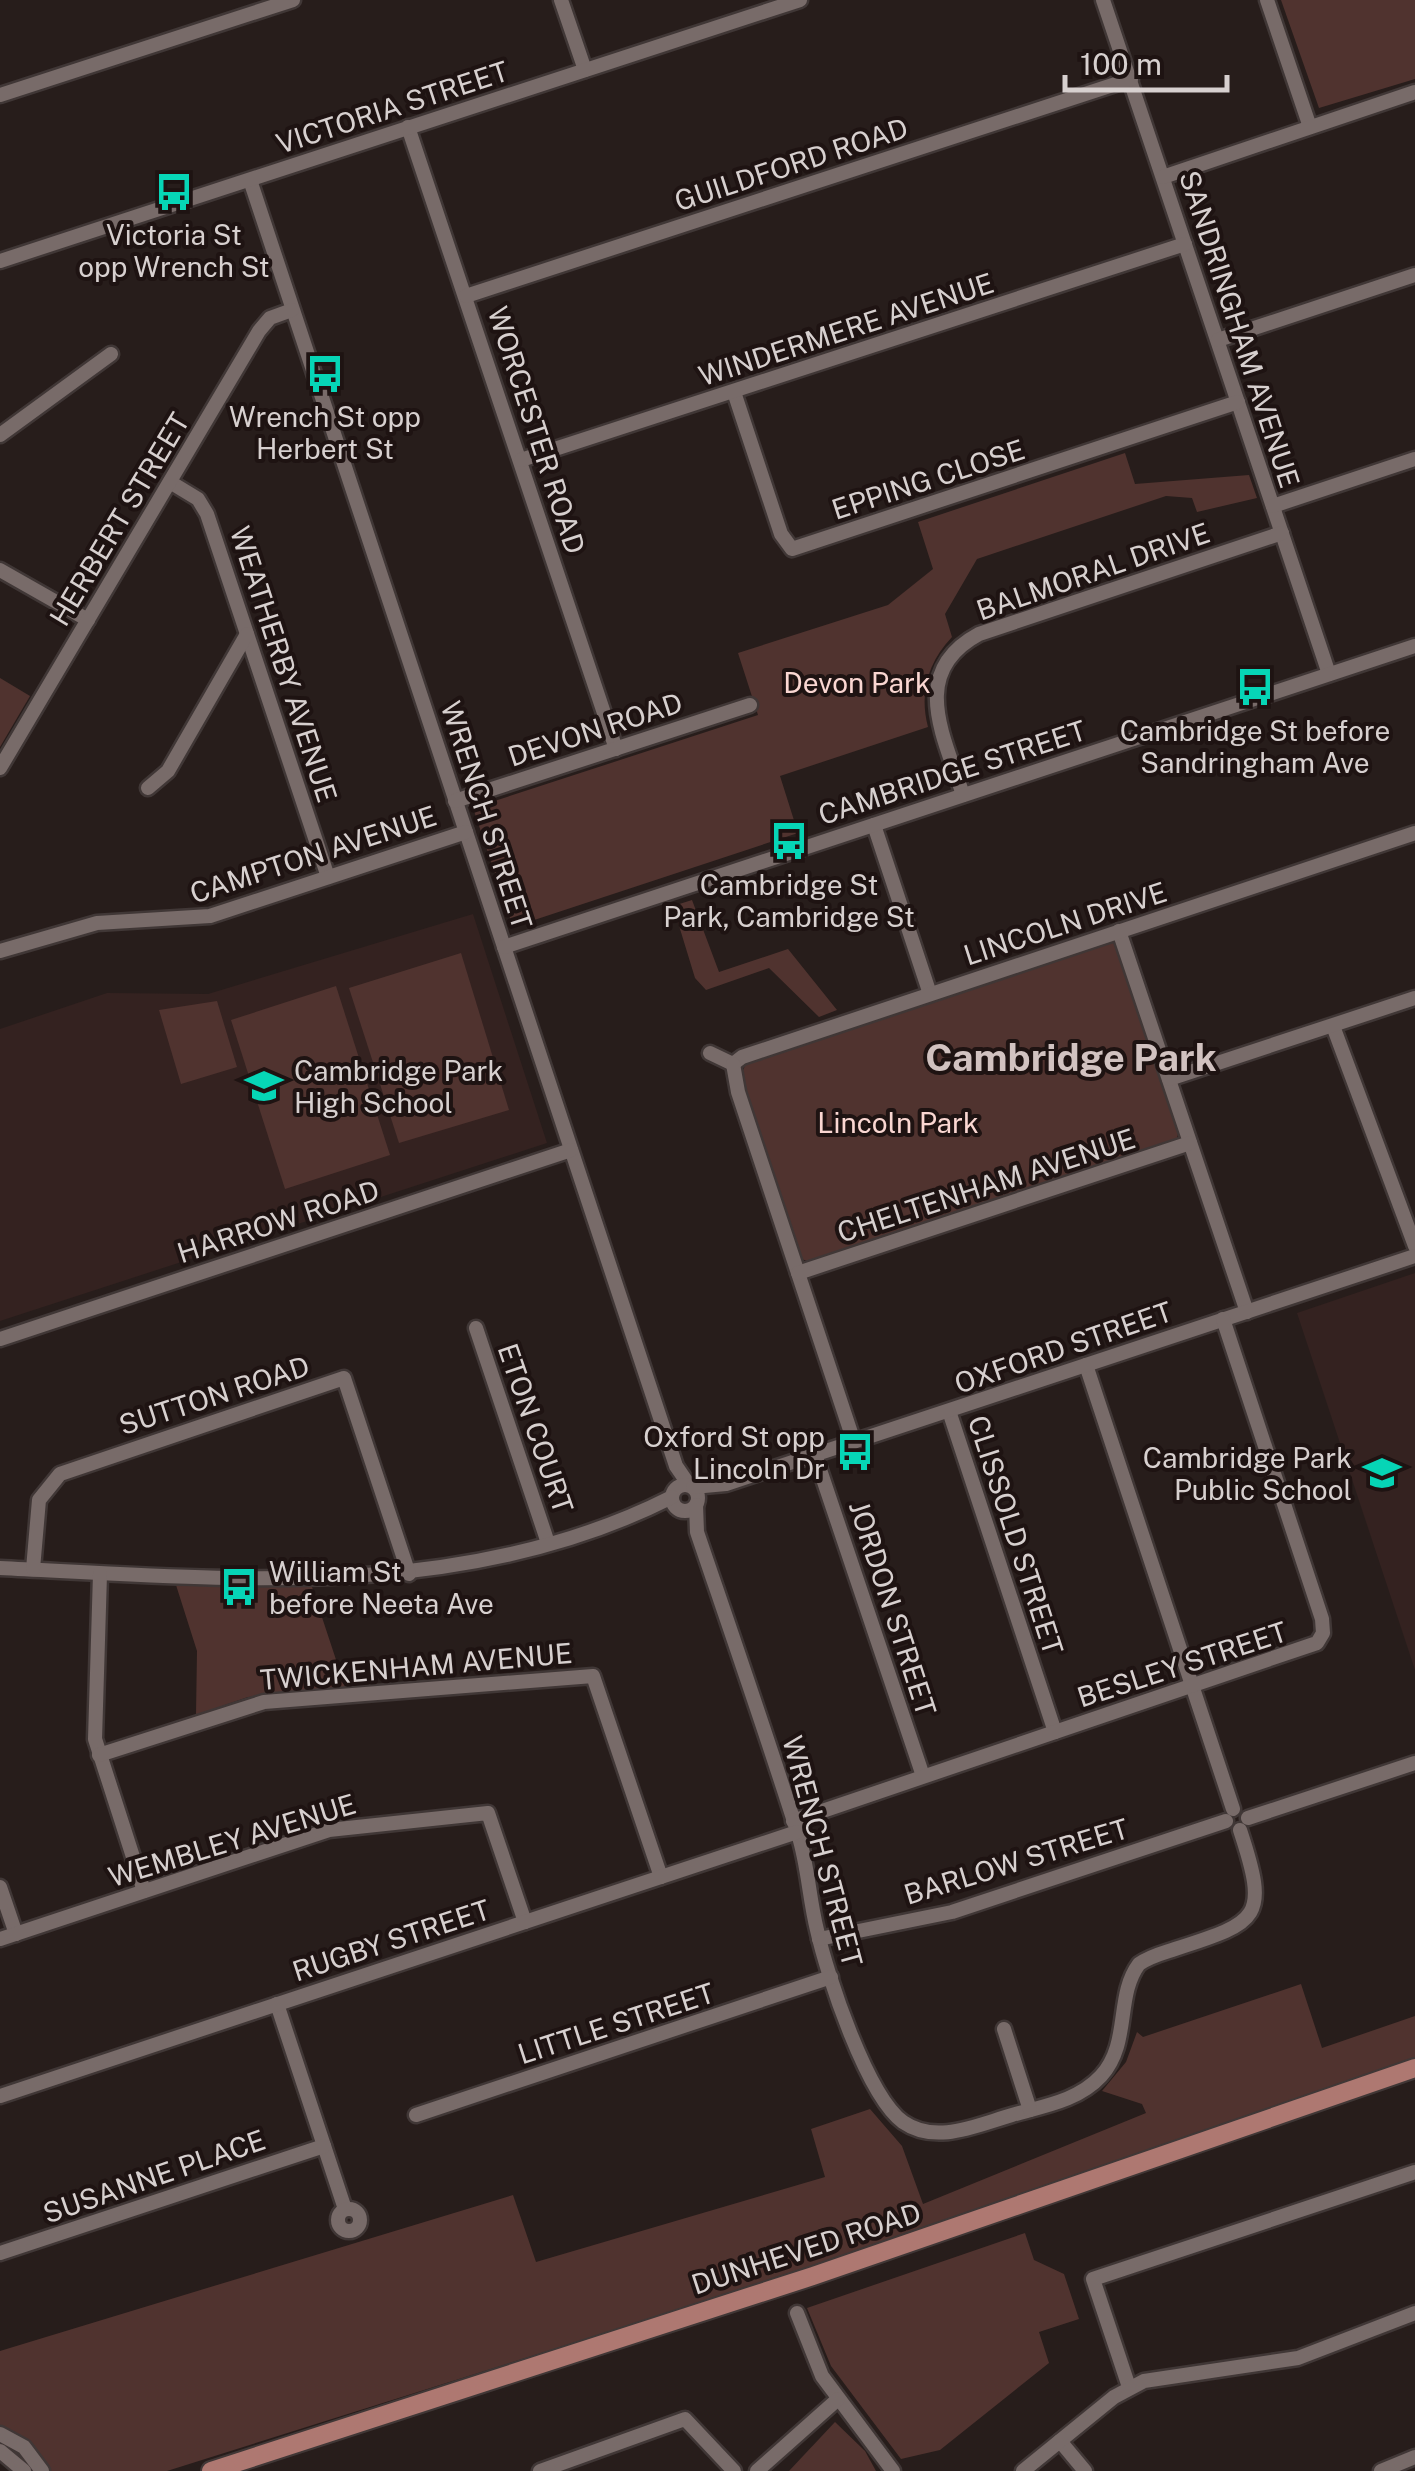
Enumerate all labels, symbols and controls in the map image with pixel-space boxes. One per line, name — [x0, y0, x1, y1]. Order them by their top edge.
scale bar — [1065, 30, 1228, 92]
text: 100 m — [1080, 46, 1162, 82]
street label: VICTORIA STREET — [272, 54, 512, 160]
street label: GUILDFORD ROAD — [670, 111, 912, 217]
street label: SANDRINGHAM AVENUE — [1173, 166, 1307, 492]
bus stop icon: Victoria St opp Wrench St — [153, 171, 195, 213]
place label: Victoria St opp Wrench St — [78, 218, 270, 283]
street label: WINDERMERE AVENUE — [694, 266, 998, 392]
street label: WORCESTER ROAD — [481, 302, 593, 558]
bus stop icon: Wrench St opp Herbert St — [304, 353, 346, 395]
place label: Wrench St opp Herbert St — [229, 400, 421, 465]
street label: HERBERT STREET — [42, 407, 196, 631]
street label: EPPING CLOSE — [827, 432, 1029, 526]
street label: BALMORAL DRIVE — [972, 516, 1214, 626]
street label: WEATHERBY AVENUE — [224, 522, 344, 806]
park label: Devon Park — [783, 666, 931, 699]
bus stop icon: Cambridge St before Sandringham Ave — [1234, 666, 1276, 708]
street label: DEVON ROAD — [504, 685, 686, 773]
street label: WRENCH STREET — [435, 697, 539, 933]
street label: CAMBRIDGE STREET — [814, 713, 1090, 831]
place label: Cambridge St before Sandringham Ave — [1120, 714, 1390, 779]
street label: CAMPTON AVENUE — [186, 799, 440, 909]
bus stop icon: Cambridge St Park, Cambridge St — [768, 820, 810, 862]
place label: Cambridge St Park, Cambridge St — [663, 868, 915, 933]
street label: LINCOLN DRIVE — [959, 875, 1171, 971]
district label: Cambridge Park — [925, 1035, 1217, 1080]
place label: Cambridge Park High School — [294, 1054, 503, 1119]
school or university icon: Cambridge Park High School — [243, 1065, 285, 1107]
park label: Lincoln Park — [817, 1106, 979, 1139]
street label: CHELTENHAM AVENUE — [833, 1121, 1139, 1249]
street label: HARROW ROAD — [173, 1173, 383, 1269]
street label: OXFORD STREET — [950, 1294, 1176, 1400]
street label: ETON COURT — [492, 1339, 580, 1517]
street label: SUTTON ROAD — [115, 1349, 313, 1441]
street label: CLISSOLD STREET — [962, 1411, 1070, 1659]
place label: Oxford St opp Lincoln Dr — [643, 1420, 825, 1485]
bus stop icon: Oxford St opp Lincoln Dr — [834, 1431, 876, 1473]
place label: Cambridge Park Public School — [1143, 1441, 1352, 1506]
school or university icon: Cambridge Park Public School — [1361, 1452, 1403, 1494]
street label: JORDON STREET — [843, 1496, 943, 1720]
place label: William St before Neeta Ave — [269, 1555, 494, 1620]
bus stop icon: William St before Neeta Ave — [218, 1566, 260, 1608]
street label: BESLEY STREET — [1073, 1615, 1291, 1713]
street label: TWICKENHAM AVENUE — [259, 1636, 573, 1696]
street label: WRENCH STREET — [776, 1732, 870, 1970]
street label: WEMBLEY AVENUE — [104, 1787, 360, 1893]
street label: BARLOW STREET — [900, 1811, 1132, 1911]
street label: RUGBY STREET — [288, 1893, 494, 1987]
street label: LITTLE STREET — [514, 1976, 718, 2070]
street label: SUSANNE PLACE — [39, 2122, 269, 2230]
street label: DUNHEVED ROAD — [687, 2195, 925, 2301]

